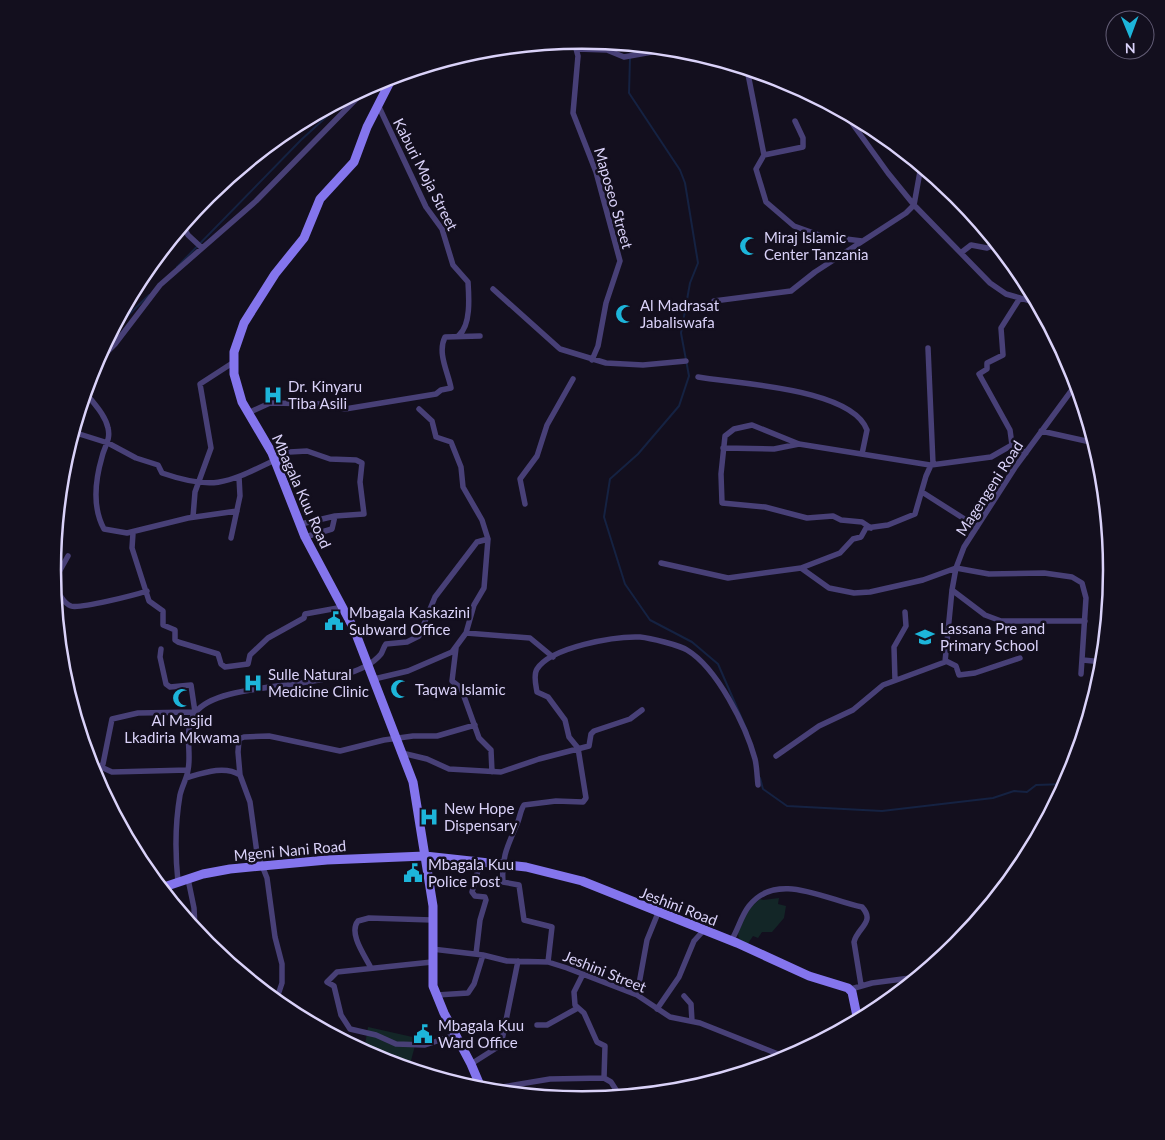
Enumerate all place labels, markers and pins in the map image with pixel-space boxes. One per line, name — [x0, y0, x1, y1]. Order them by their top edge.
place label: Miraj Islamic Center Tanzania — [764, 228, 868, 263]
mosque icon: Miraj Islamic Center Tanzania — [738, 235, 760, 257]
place label: Al Madrasat Jabaliswafa — [640, 296, 720, 331]
mosque icon: Al Madrasat Jabaliswafa — [614, 303, 636, 325]
place label: Dr. Kinyaru Tiba Asili — [288, 377, 362, 412]
hospital icon: Dr. Kinyaru Tiba Asili — [262, 384, 284, 406]
place label: Mbagala Kaskazini Subward Office — [349, 603, 470, 638]
public building icon: Mbagala Kaskazini Subward Office — [323, 610, 345, 632]
place label: Lassana Pre and Primary School — [940, 619, 1045, 654]
school or university icon: Lassana Pre and Primary School — [914, 626, 936, 648]
place label: Sulle Natural Medicine Clinic — [268, 665, 369, 700]
hospital icon: Sulle Natural Medicine Clinic — [242, 672, 264, 694]
mosque icon: Taqwa Islamic — [389, 678, 411, 700]
place label: Taqwa Islamic — [415, 680, 506, 698]
mosque icon: Al Masjid Lkadiria Mkwama — [171, 687, 193, 709]
place label: Al Masjid Lkadiria Mkwama — [124, 711, 240, 746]
place label: New Hope Dispensary — [444, 799, 517, 834]
hospital icon: New Hope Dispensary — [418, 806, 440, 828]
place label: Mbagala Kuu Police Post — [428, 855, 514, 890]
public building icon: Mbagala Kuu Police Post — [402, 862, 424, 884]
place label: Mbagala Kuu Ward Office — [438, 1016, 524, 1051]
public building icon: Mbagala Kuu Ward Office — [412, 1023, 434, 1045]

